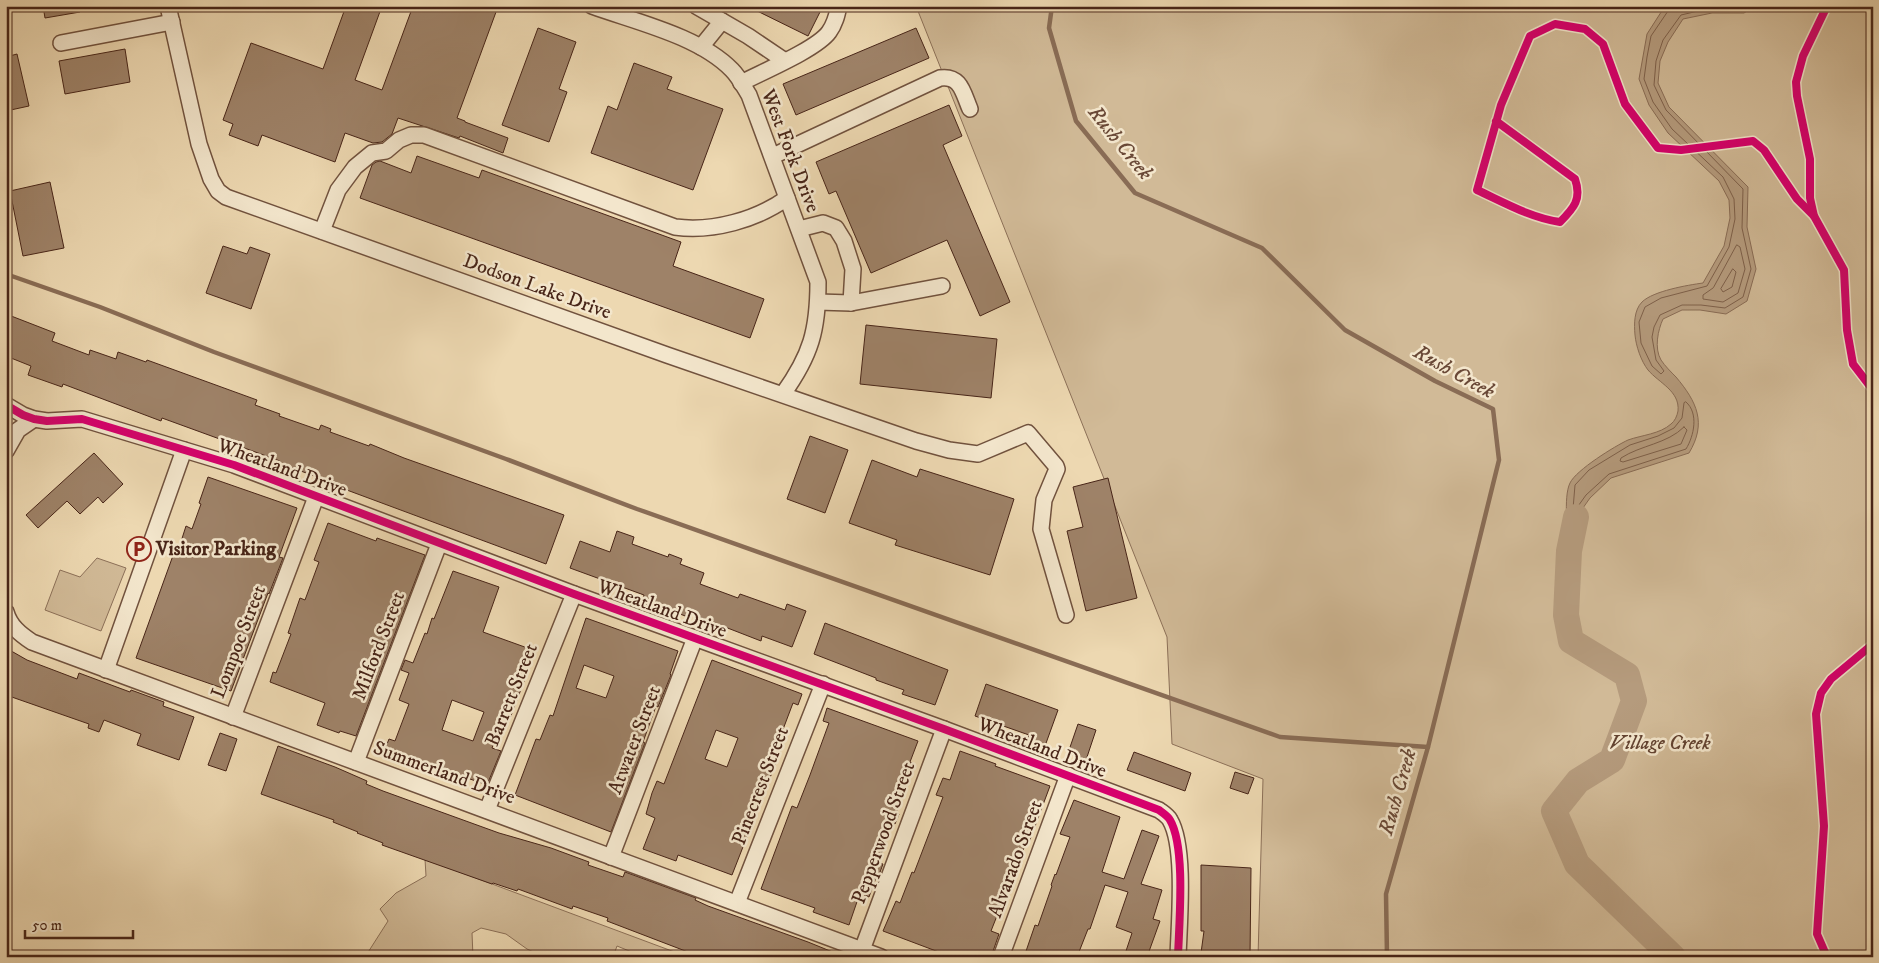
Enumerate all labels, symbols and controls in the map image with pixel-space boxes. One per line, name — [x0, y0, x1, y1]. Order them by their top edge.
street label: West Fork Drive — [755, 85, 825, 216]
water label: Rush Creek — [1081, 100, 1158, 186]
street label: Dodson Lake Drive — [460, 249, 614, 325]
water label: Rush Creek — [1408, 339, 1499, 405]
street label: Wheatland Drive — [213, 433, 350, 503]
parking icon: Visitor Parking — [126, 536, 152, 562]
place label: Visitor Parking — [155, 537, 277, 562]
street label: Wheatland Drive — [593, 574, 730, 644]
street label: Lompoc Street — [206, 582, 272, 702]
street label: Milford Street — [347, 588, 411, 704]
street label: Barrett Street — [480, 640, 544, 750]
street label: Atwater Street — [603, 682, 667, 798]
street label: Wheatland Drive — [973, 712, 1110, 784]
street label: Pinecrest Street — [727, 723, 795, 849]
park label: Village Creek — [1609, 731, 1711, 756]
street label: Summerland Drive — [370, 736, 518, 810]
water label: Rush Creek — [1373, 746, 1423, 839]
street label: Pepperwood Street — [847, 759, 921, 907]
street label: Alvarado Street — [983, 797, 1049, 921]
scale bar — [25, 908, 132, 940]
text: 50 m — [32, 916, 62, 935]

